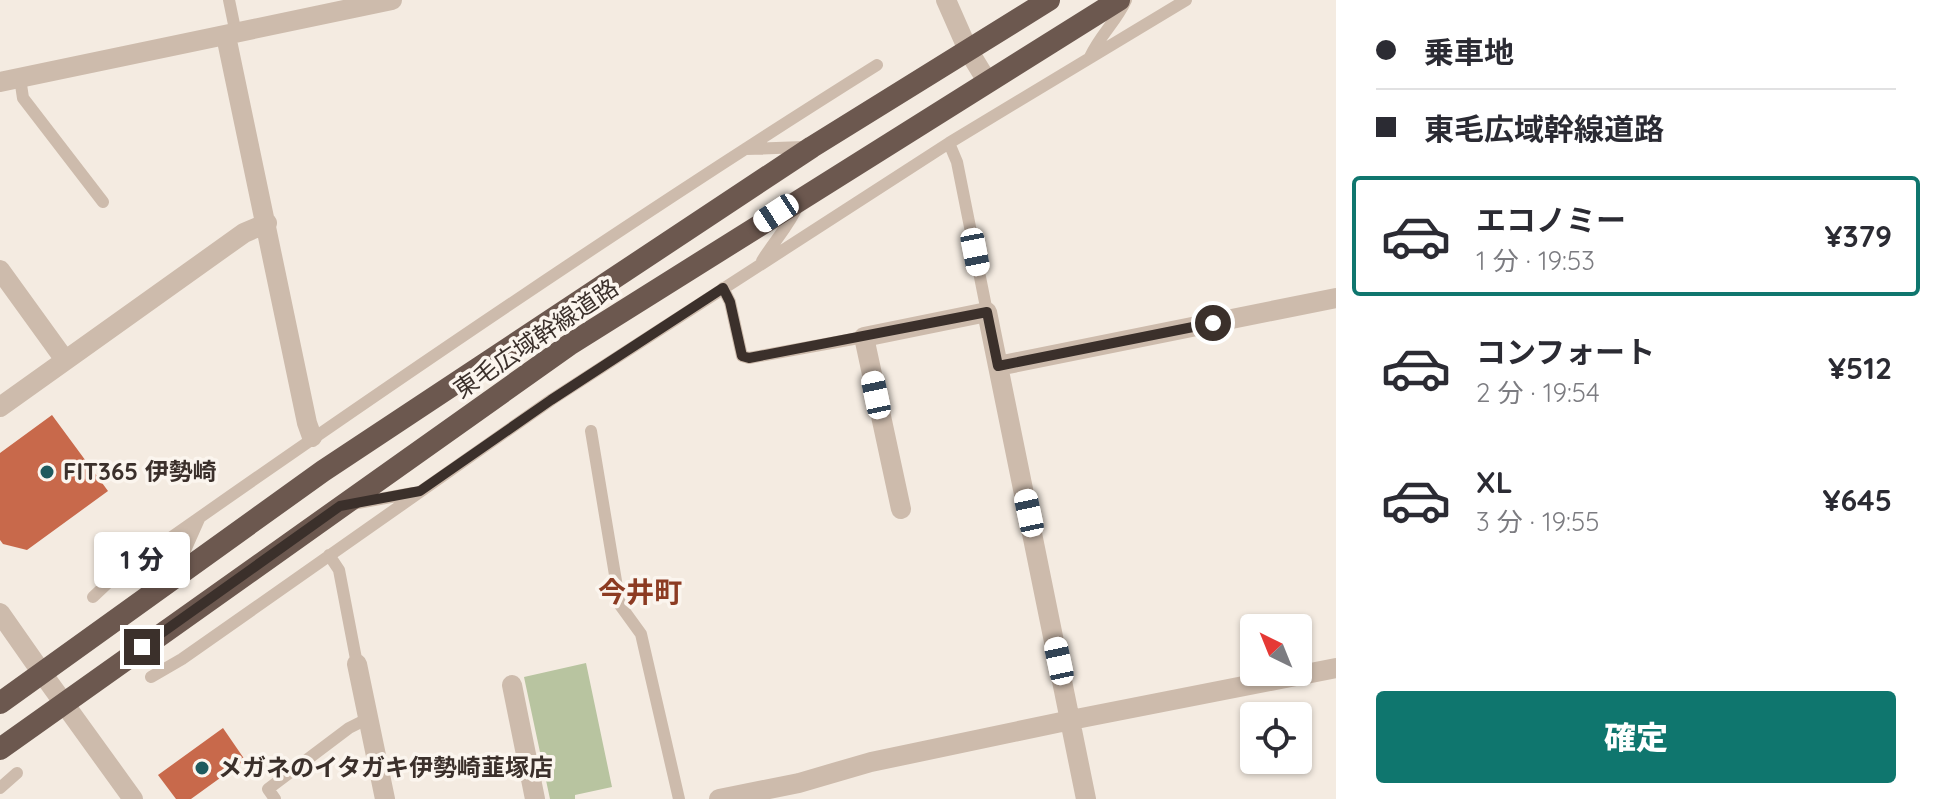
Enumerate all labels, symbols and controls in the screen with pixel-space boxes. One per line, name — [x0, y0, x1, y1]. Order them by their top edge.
text: 乗車地 — [1424, 33, 1514, 71]
text: 東毛広域幹線道路 — [1424, 110, 1664, 148]
car — [749, 190, 803, 236]
icon: car — [1380, 200, 1452, 272]
text: エコノミー — [1476, 201, 1626, 239]
text: ¥379 — [1825, 217, 1892, 255]
car — [959, 226, 991, 278]
text: 1 分 · 19:53 — [1476, 244, 1595, 277]
street label: 東毛広域幹線道路 — [447, 272, 623, 404]
route start — [1195, 305, 1231, 341]
icon: car — [1380, 332, 1452, 404]
text: コンフォート — [1476, 333, 1655, 371]
text: ¥512 — [1828, 349, 1892, 387]
car — [859, 369, 893, 421]
text: 2 分 · 19:54 — [1476, 376, 1600, 409]
place label: FIT365 伊勢崎 — [63, 456, 217, 486]
marker: FIT365 伊勢崎 — [38, 463, 56, 481]
text: XL — [1476, 463, 1513, 501]
icon: car — [1380, 464, 1452, 536]
text: ¥645 — [1823, 481, 1892, 519]
car — [1012, 487, 1046, 539]
text: 3 分 · 19:55 — [1476, 505, 1599, 538]
callout: 1 分 — [94, 531, 190, 587]
text: 1 分 — [120, 543, 164, 576]
district label: 今井町 — [598, 574, 682, 609]
north arrow — [1240, 614, 1312, 686]
map controls — [1240, 614, 1312, 774]
route end — [124, 629, 160, 665]
car — [1042, 635, 1076, 687]
button: 確定 — [1376, 691, 1896, 783]
button: locate — [1240, 702, 1312, 774]
place label: メガネのイタガキ伊勢崎韮塚店 — [218, 752, 553, 782]
marker: メガネのイタガキ伊勢崎韮塚店 — [193, 759, 211, 777]

